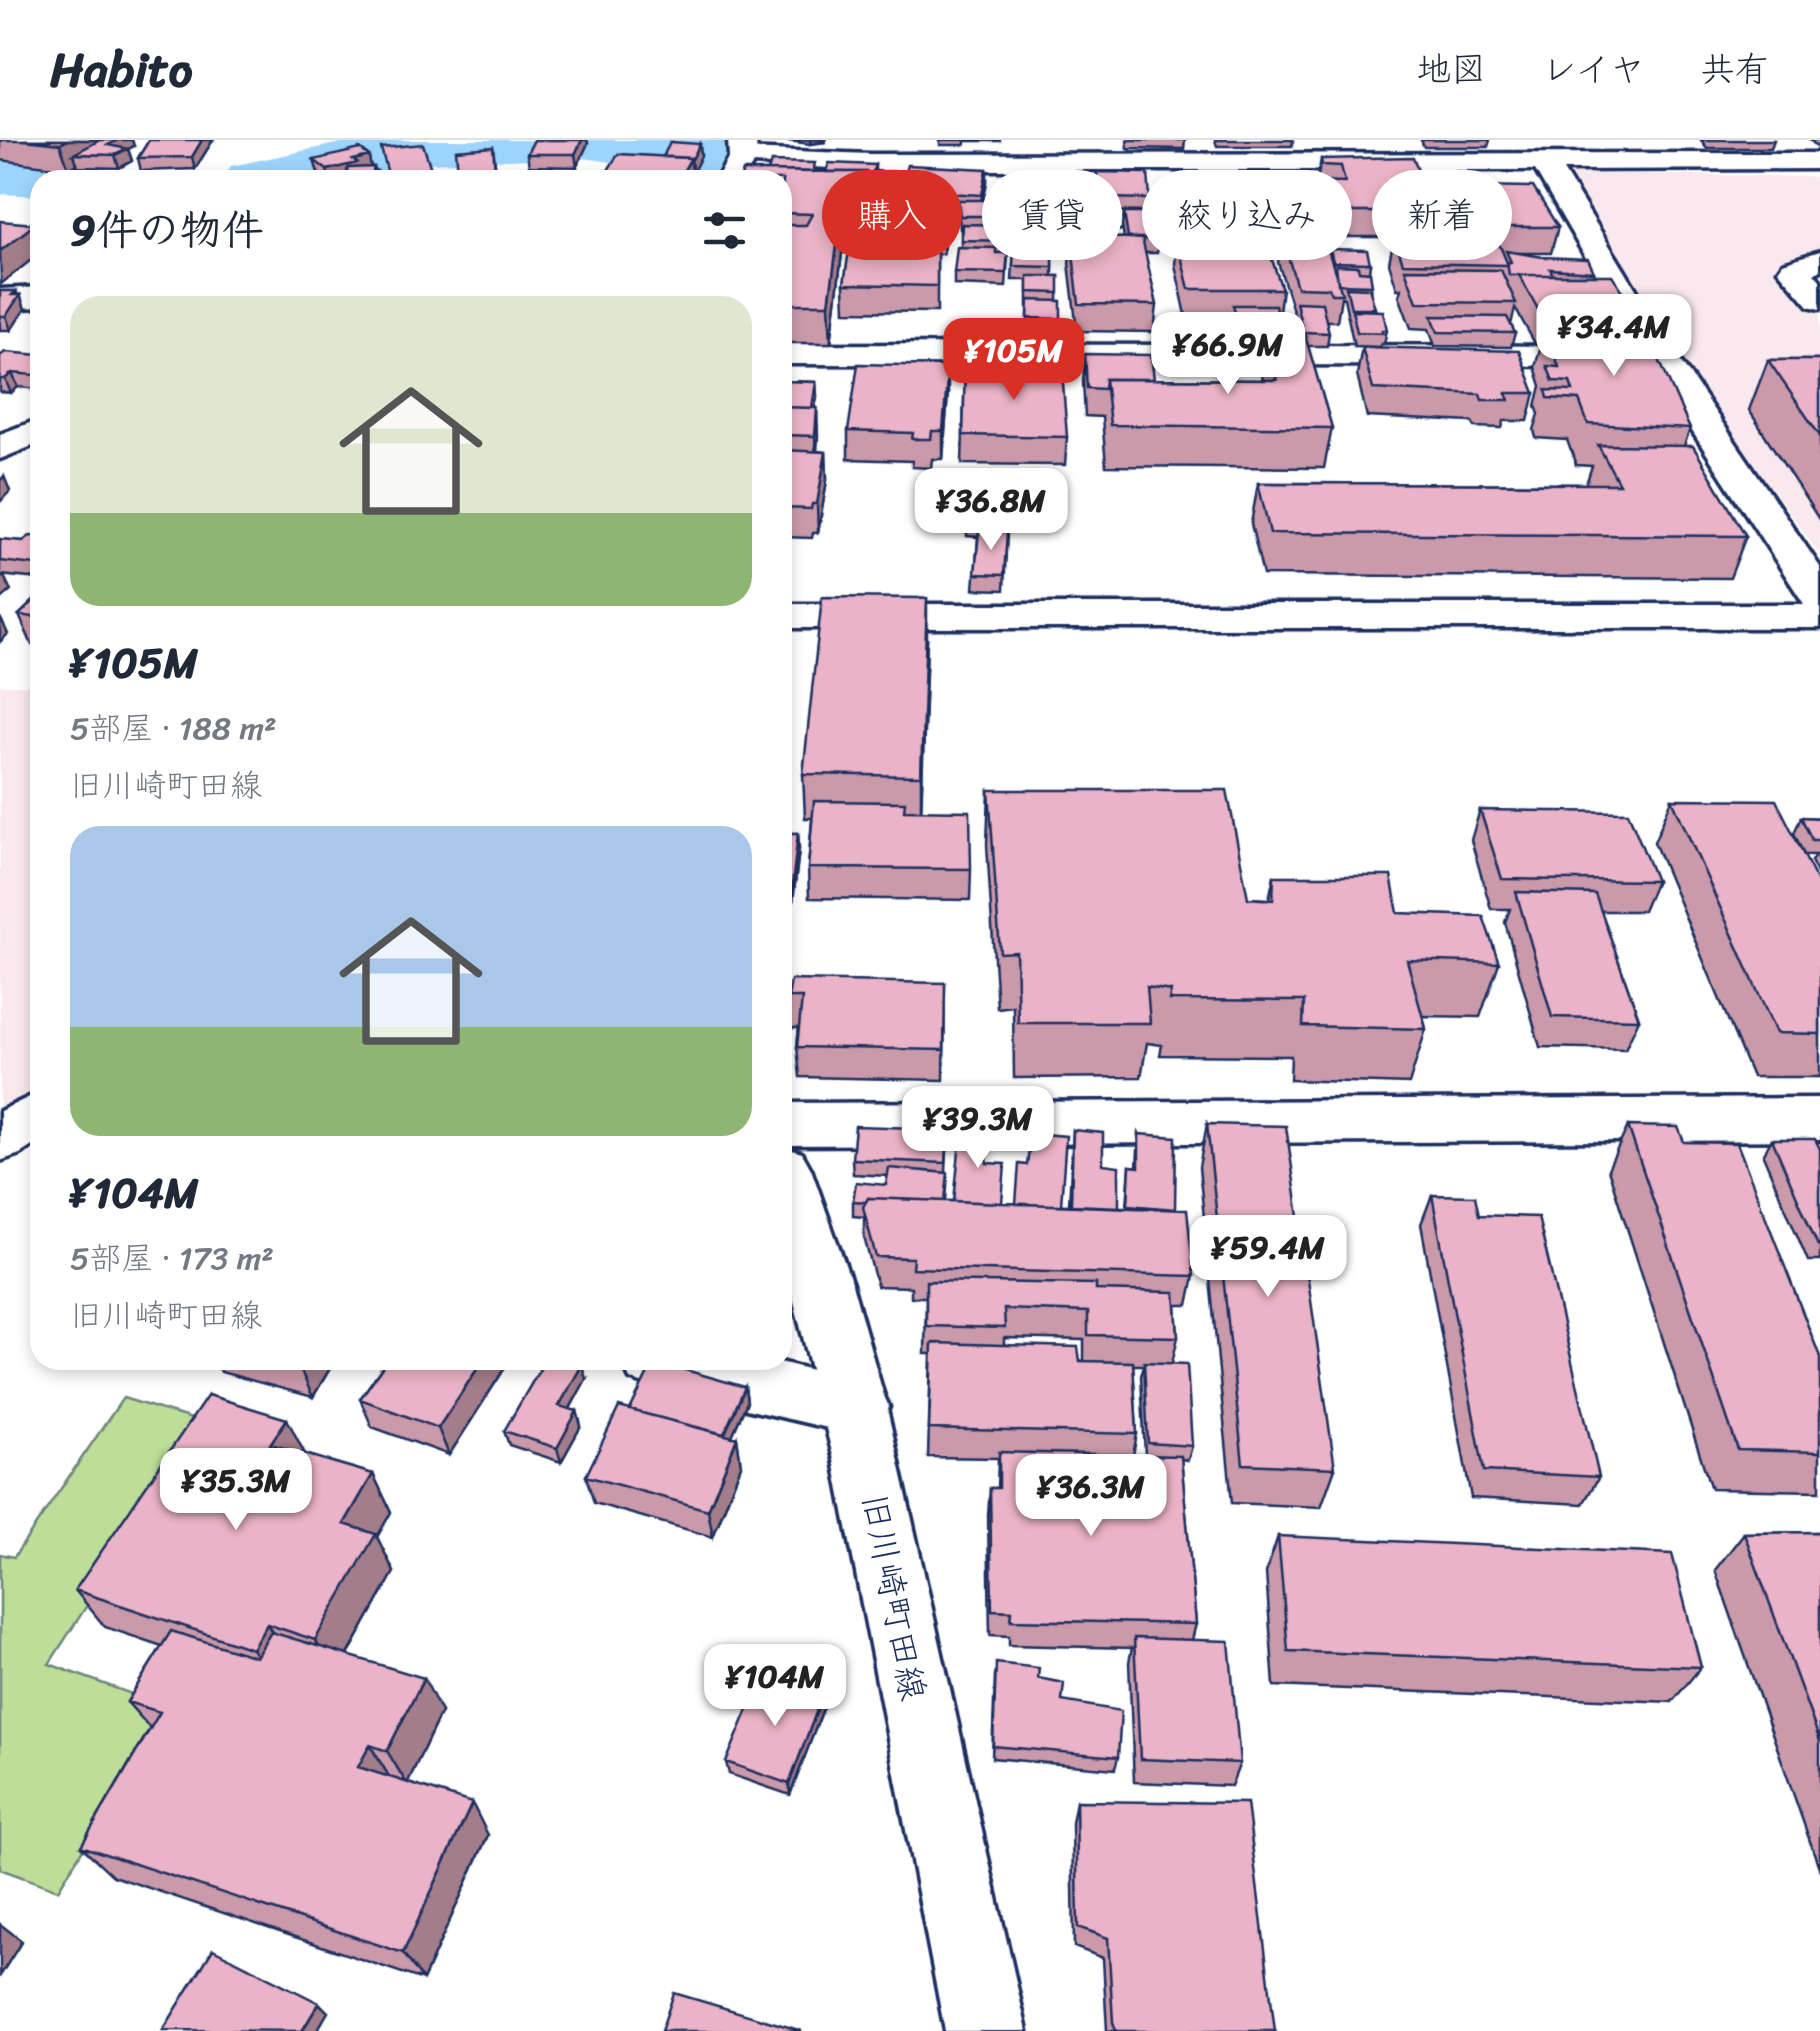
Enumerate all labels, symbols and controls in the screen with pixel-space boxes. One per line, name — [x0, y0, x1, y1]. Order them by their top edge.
text: Habito — [50, 27, 192, 112]
text: 地図 — [1416, 38, 1486, 100]
text: レイヤ — [1541, 38, 1645, 100]
text: 共有 — [1700, 38, 1770, 100]
chip: 購入 — [822, 170, 962, 260]
chip: 賃貸 — [982, 170, 1122, 260]
chip: 絞り込み — [1142, 170, 1352, 260]
chip: 新着 — [1372, 170, 1512, 260]
text: 9件の物件 — [70, 193, 264, 267]
icon: filters — [697, 203, 752, 258]
pin: ¥34.4M — [1533, 294, 1695, 379]
text: ¥34.4M — [1558, 298, 1670, 355]
pin: ¥66.9M — [1147, 312, 1309, 397]
text: ¥66.9M — [1173, 316, 1283, 373]
pin: ¥105M — [944, 318, 1084, 403]
text: ¥105M — [965, 322, 1063, 379]
icon: home — [321, 361, 501, 541]
pin: ¥36.8M — [910, 468, 1072, 553]
text: ¥36.8M — [937, 472, 1045, 529]
text: ¥105M — [70, 626, 198, 700]
text: 5部屋 · 188 m² — [70, 700, 277, 757]
text: 旧川崎町田線 — [70, 757, 262, 814]
icon: home — [321, 891, 501, 1071]
pin: ¥39.3M — [897, 1086, 1059, 1171]
text: ¥39.3M — [924, 1090, 1032, 1147]
text: ¥104M — [70, 1156, 198, 1230]
pin: ¥59.4M — [1187, 1215, 1349, 1300]
text: ¥59.4M — [1212, 1219, 1324, 1276]
text: 5部屋 · 173 m² — [70, 1230, 274, 1287]
text: 旧川崎町田線 — [70, 1287, 262, 1344]
pin: ¥35.3M — [155, 1448, 317, 1533]
text: ¥35.3M — [182, 1452, 290, 1509]
pin: ¥36.3M — [1010, 1454, 1172, 1539]
text: ¥36.3M — [1038, 1458, 1144, 1515]
street label: 旧川崎町田線 — [844, 1488, 944, 1706]
pin: ¥104M — [705, 1644, 845, 1729]
text: ¥104M — [726, 1648, 824, 1705]

